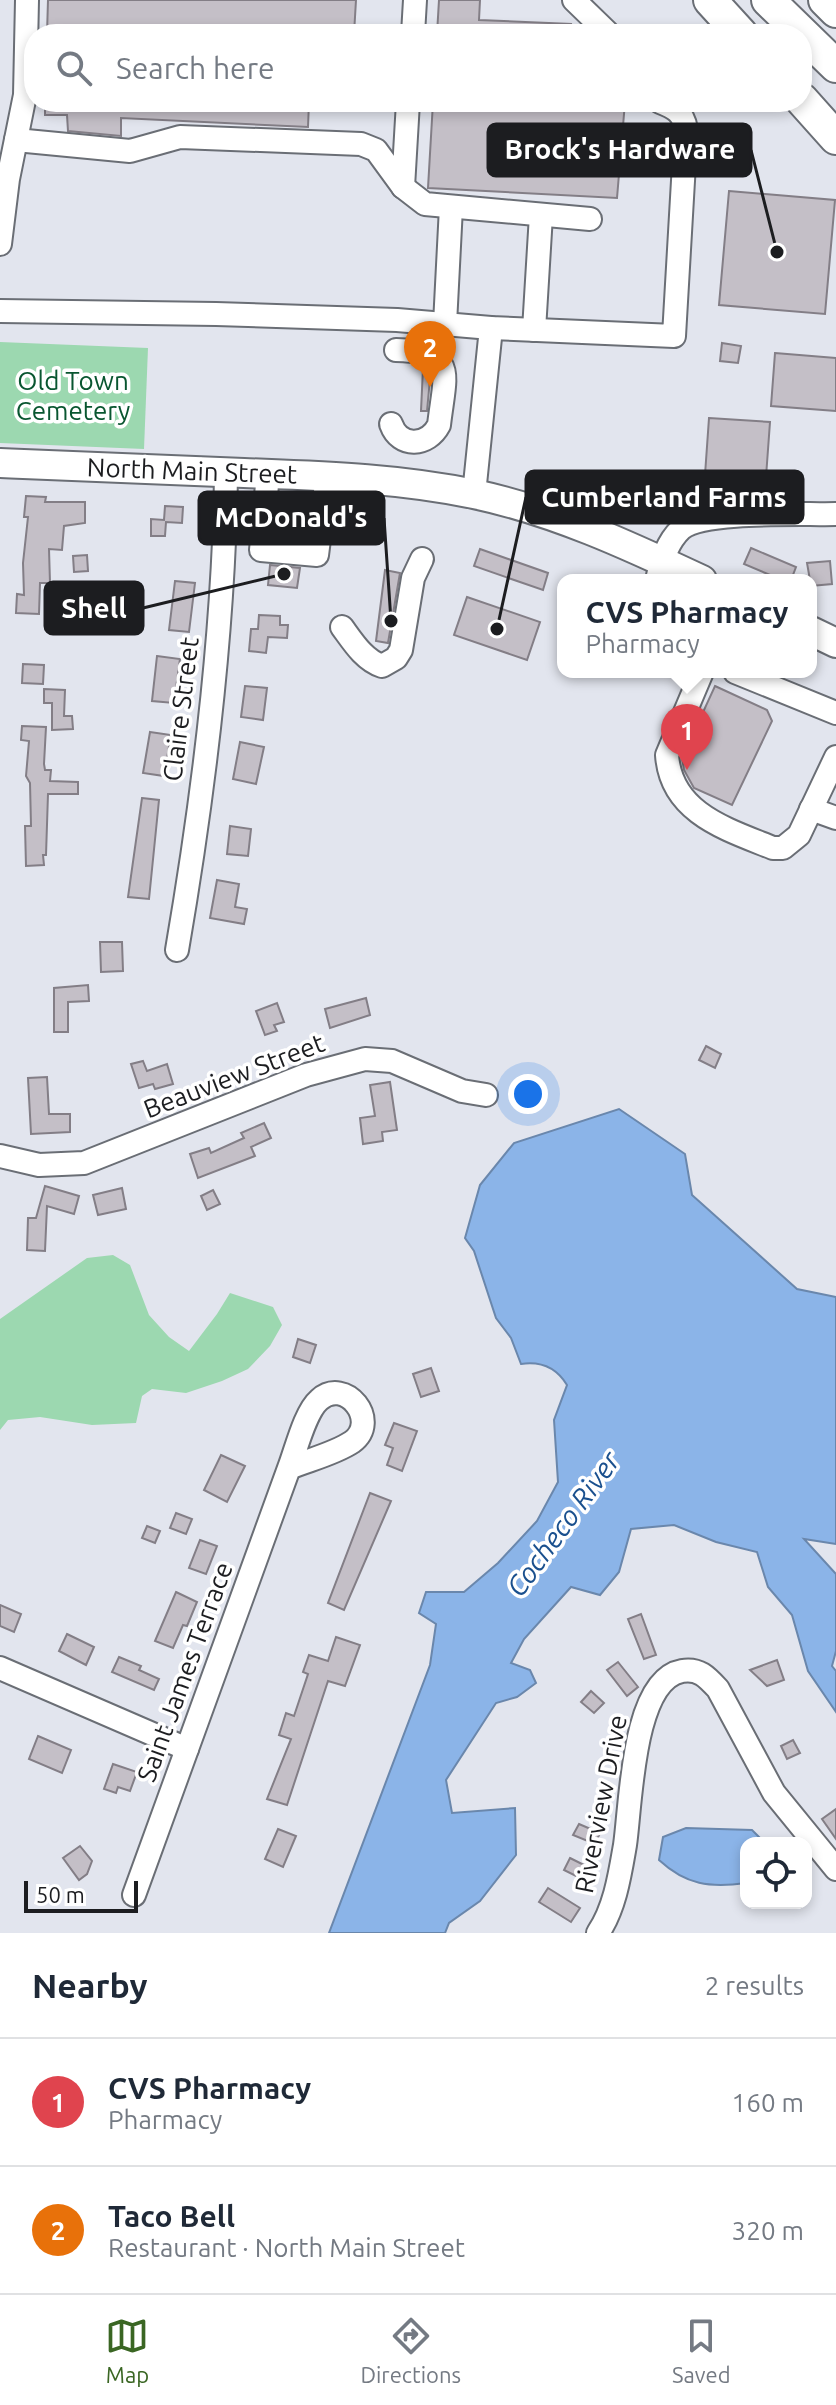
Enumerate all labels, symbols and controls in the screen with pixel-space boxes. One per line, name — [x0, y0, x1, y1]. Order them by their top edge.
search box — [24, 24, 812, 112]
icon: search — [52, 46, 96, 90]
text: Search here — [116, 51, 275, 85]
callout: Brock's Hardware — [488, 124, 751, 176]
text: Brock's Hardware — [505, 133, 735, 164]
pin: 2 — [404, 321, 456, 387]
park label: Old Town Cemetery — [16, 366, 130, 425]
street label: North Main Street — [86, 452, 298, 489]
callout: Cumberland Farms — [526, 471, 803, 523]
text: Cumberland Farms — [541, 481, 787, 512]
callout: McDonald's — [199, 492, 384, 544]
text: McDonald's — [215, 501, 367, 532]
popup — [557, 574, 817, 678]
callout: Shell — [45, 582, 143, 634]
text: Shell — [61, 592, 127, 623]
text: CVS Pharmacy — [585, 595, 789, 629]
text: Pharmacy — [585, 629, 700, 658]
street label: Claire Street — [157, 635, 204, 783]
pin: 1 — [661, 704, 713, 770]
street label: Beauview Street — [139, 1028, 328, 1123]
your location — [508, 1074, 548, 1114]
water label: Cocheco River — [500, 1444, 626, 1602]
street label: Saint James Terrace — [131, 1558, 238, 1786]
street label: Riverview Drive — [569, 1712, 632, 1895]
map controls — [740, 1837, 812, 1909]
button: locate — [740, 1837, 812, 1909]
scale bar — [24, 1877, 138, 1913]
text: 50 m — [36, 1882, 85, 1907]
text: Nearby — [32, 1966, 147, 2004]
text: 2 results — [705, 1971, 804, 2000]
text: CVS Pharmacy — [108, 2071, 311, 2105]
text: 1 — [51, 2088, 65, 2117]
text: 160 m — [732, 2088, 804, 2117]
text: Pharmacy — [108, 2105, 222, 2134]
text: Taco Bell — [108, 2199, 235, 2233]
text: 2 — [51, 2216, 65, 2245]
text: 320 m — [732, 2216, 804, 2245]
text: Restaurant · North Main Street — [108, 2233, 465, 2262]
tab: Map — [105, 2314, 149, 2387]
tab: Directions — [360, 2314, 461, 2387]
tab: Saved — [672, 2314, 731, 2387]

